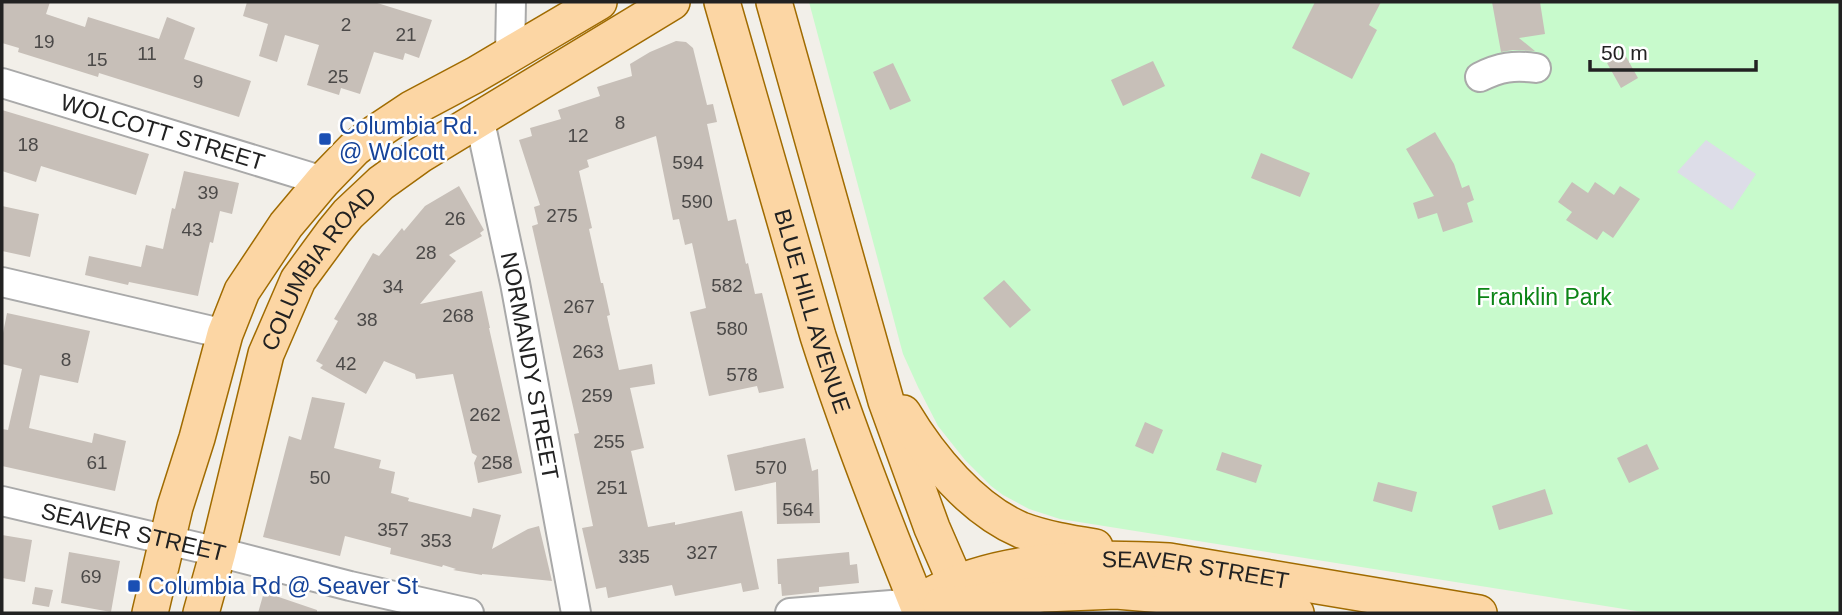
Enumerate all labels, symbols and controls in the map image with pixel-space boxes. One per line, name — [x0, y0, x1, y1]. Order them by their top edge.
house number: 2 — [341, 14, 351, 35]
house number: 21 — [395, 24, 417, 45]
scale bar — [1590, 28, 1756, 72]
house number: 19 — [33, 31, 55, 52]
text: 50 m — [1601, 41, 1648, 64]
house number: 11 — [137, 43, 157, 64]
house number: 15 — [86, 49, 108, 70]
house number: 25 — [327, 66, 349, 87]
house number: 9 — [193, 71, 203, 92]
street label: WOLCOTT STREET — [58, 89, 268, 175]
house number: 8 — [615, 112, 625, 133]
place label: Columbia Rd. @ Wolcott — [339, 113, 478, 165]
house number: 12 — [567, 125, 589, 146]
marker: Columbia Rd. @ Wolcott — [317, 131, 333, 147]
house number: 18 — [17, 134, 39, 155]
house number: 594 — [672, 152, 704, 173]
house number: 39 — [197, 182, 219, 203]
street label: COLUMBIA ROAD — [256, 182, 381, 355]
house number: 590 — [681, 191, 713, 212]
house number: 275 — [546, 205, 578, 226]
street label: BLUE HILL AVENUE — [769, 206, 856, 417]
house number: 26 — [444, 208, 466, 229]
house number: 43 — [181, 219, 203, 240]
house number: 28 — [415, 242, 437, 263]
street label: NORMANDY STREET — [496, 250, 564, 482]
house number: 582 — [711, 275, 743, 296]
house number: 34 — [382, 276, 404, 297]
park label: Franklin Park — [1476, 284, 1612, 310]
house number: 267 — [563, 296, 595, 317]
house number: 268 — [442, 305, 474, 326]
house number: 38 — [356, 309, 378, 330]
house number: 580 — [716, 318, 748, 339]
house number: 263 — [572, 341, 604, 362]
house number: 8 — [61, 349, 71, 370]
house number: 42 — [335, 353, 357, 374]
house number: 578 — [726, 364, 758, 385]
house number: 259 — [581, 385, 613, 406]
house number: 262 — [469, 404, 501, 425]
house number: 255 — [593, 431, 625, 452]
house number: 61 — [86, 452, 108, 473]
house number: 258 — [481, 452, 513, 473]
house number: 570 — [755, 457, 787, 478]
house number: 50 — [309, 467, 331, 488]
house number: 251 — [596, 477, 628, 498]
street label: SEAVER STREET — [39, 498, 228, 566]
house number: 564 — [782, 499, 814, 520]
house number: 357 — [377, 519, 409, 540]
house number: 353 — [420, 530, 452, 551]
house number: 327 — [686, 542, 718, 563]
house number: 335 — [618, 546, 650, 567]
street label: SEAVER STREET — [1102, 546, 1291, 594]
house number: 69 — [80, 566, 102, 587]
place label: Columbia Rd @ Seaver St — [148, 573, 419, 599]
marker: Columbia Rd @ Seaver St — [126, 578, 142, 594]

